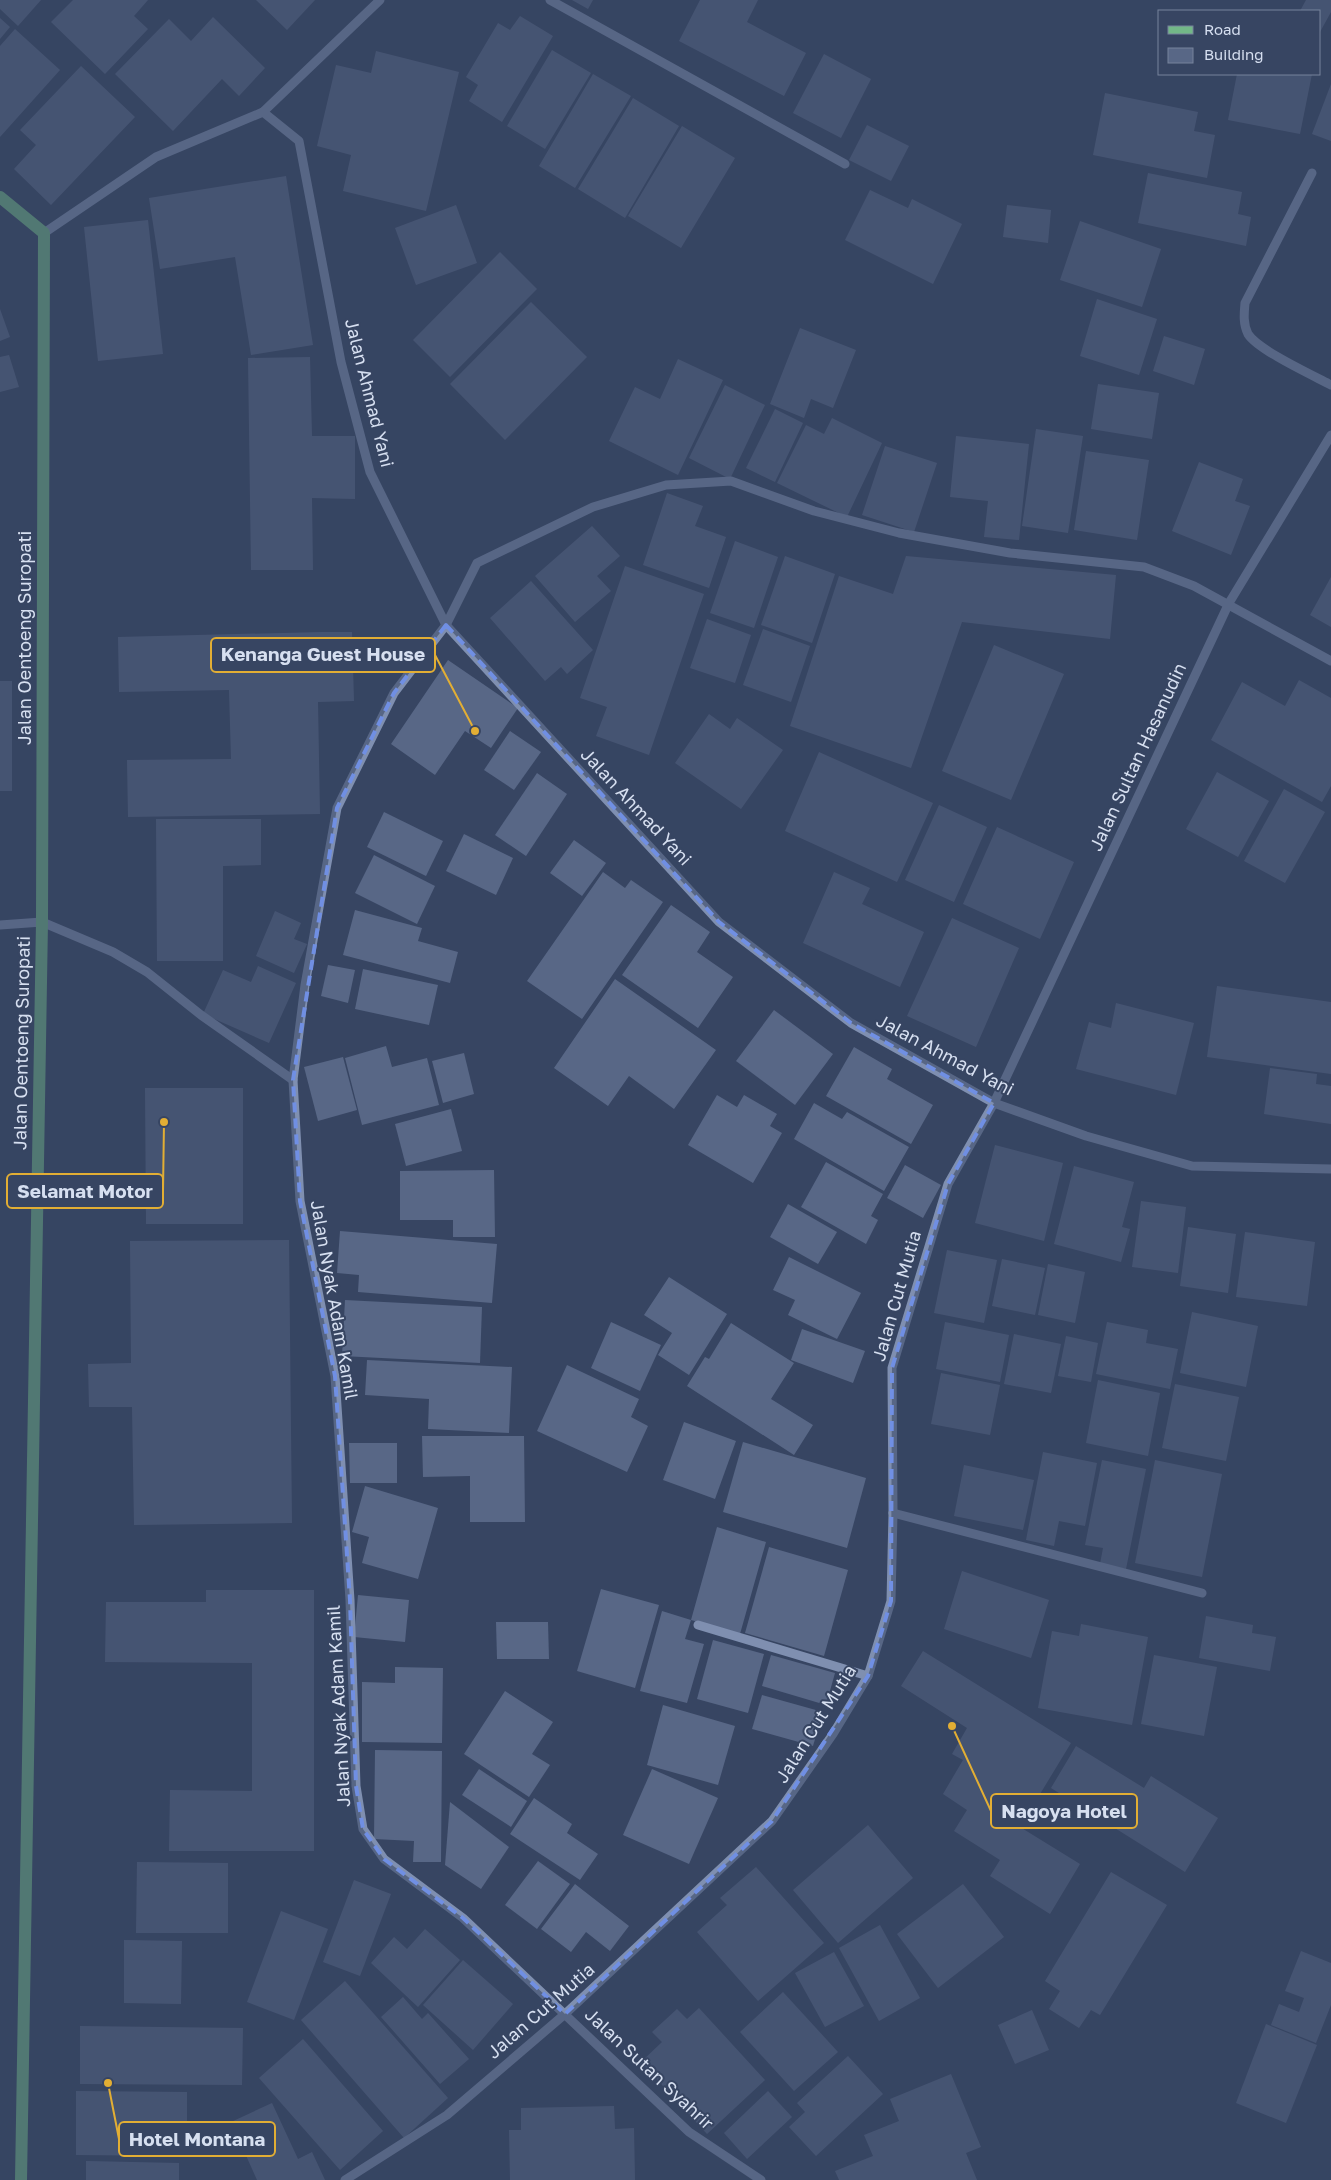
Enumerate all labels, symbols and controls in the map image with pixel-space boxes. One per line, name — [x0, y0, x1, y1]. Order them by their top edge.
legend — [1158, 10, 1321, 75]
text: Road — [1204, 20, 1241, 38]
text: Building — [1204, 45, 1264, 63]
street label: Jalan Ahmad Yani — [341, 316, 399, 469]
street label: Jalan Oentoeng Suropati — [13, 531, 35, 745]
callout: Kenanga Guest House — [211, 638, 435, 672]
text: Kenanga Guest House — [221, 642, 425, 665]
street label: Jalan Sultan Hasanudin — [1084, 659, 1190, 854]
street label: Jalan Ahmad Yani — [577, 743, 697, 870]
street label: Jalan Oentoeng Suropati — [8, 936, 34, 1150]
street label: Jalan Ahmad Yani — [873, 1009, 1018, 1100]
callout: Selamat Motor — [7, 1174, 163, 1208]
text: Selamat Motor — [17, 1179, 154, 1202]
street label: Jalan Nyak Adam Kamil — [307, 1198, 363, 1402]
street label: Jalan Cut Mutia — [867, 1228, 925, 1364]
street label: Jalan Nyak Adam Kamil — [322, 1604, 354, 1808]
street label: Jalan Cut Mutia — [770, 1660, 860, 1787]
callout: Nagoya Hotel — [991, 1794, 1137, 1828]
text: Nagoya Hotel — [1001, 1799, 1127, 1822]
street label: Jalan Cut Mutia — [482, 1958, 599, 2063]
street label: Jalan Sutan Syahrir — [581, 2003, 719, 2134]
callout: Hotel Montana — [119, 2122, 275, 2156]
text: Hotel Montana — [129, 2127, 265, 2150]

